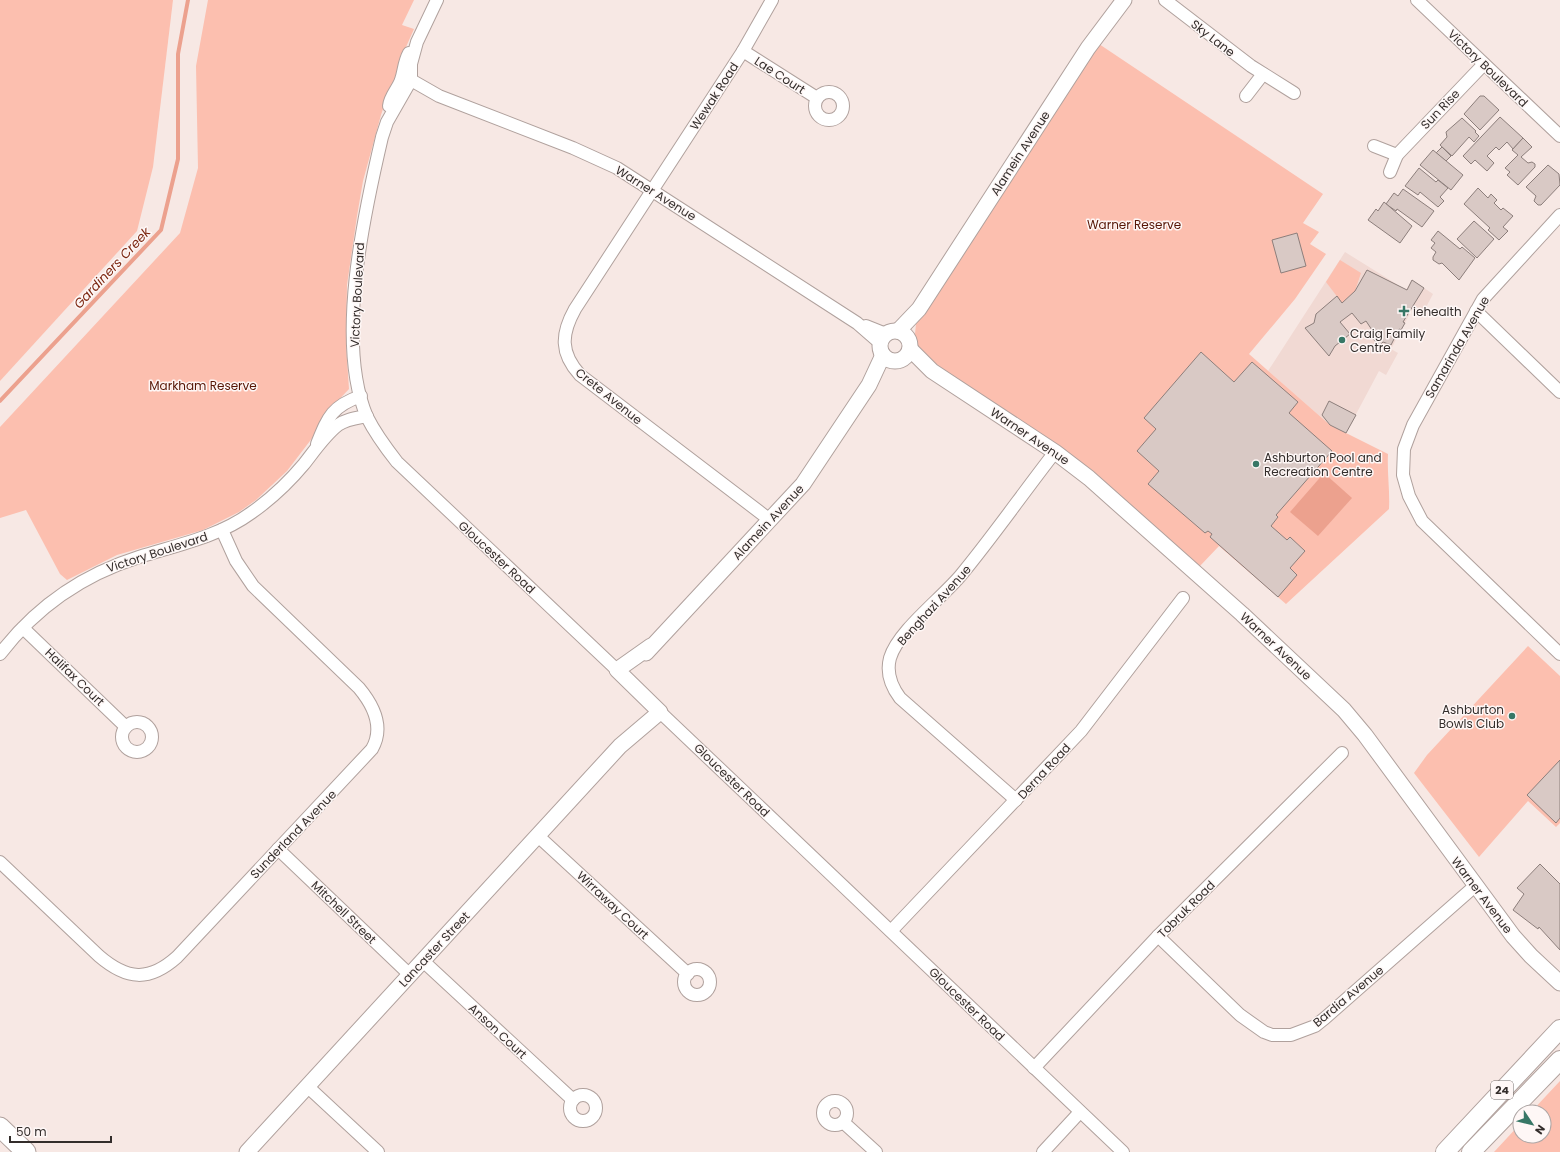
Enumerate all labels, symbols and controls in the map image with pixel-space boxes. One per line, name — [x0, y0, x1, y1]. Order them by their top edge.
street label: Sky Lane — [1187, 15, 1239, 61]
street label: Victory Boulevard — [1444, 25, 1532, 111]
street label: Lae Court — [751, 52, 809, 98]
street label: Wewak Road — [686, 59, 742, 133]
street label: Sun Rise — [1417, 85, 1463, 133]
street label: Alamein Avenue — [986, 107, 1054, 199]
street label: Warner Avenue — [612, 161, 700, 225]
park label: Warner Reserve — [1087, 216, 1181, 233]
water label: Gardiners Creek — [69, 222, 156, 313]
street label: Victory Boulevard — [346, 242, 368, 348]
street label: Samarinda Avenue — [1421, 293, 1493, 401]
place label: iehealth — [1413, 303, 1462, 320]
marker: iehealth — [1398, 305, 1410, 317]
place label: Craig Family Centre — [1350, 325, 1426, 356]
marker: Craig Family Centre — [1337, 335, 1347, 345]
street label: Crete Avenue — [572, 364, 646, 428]
park label: Markham Reserve — [149, 377, 257, 394]
street label: Warner Avenue — [987, 403, 1073, 469]
place label: Ashburton Pool and Recreation Centre — [1264, 449, 1382, 480]
marker: Ashburton Pool and Recreation Centre — [1251, 459, 1261, 469]
street label: Alamein Avenue — [728, 480, 808, 564]
street label: Gloucester Road — [455, 517, 539, 597]
street label: Victory Boulevard — [104, 528, 210, 576]
street label: Benghazi Avenue — [893, 561, 975, 649]
street label: Warner Avenue — [1236, 608, 1316, 684]
street label: Halifax Court — [41, 644, 109, 710]
place label: Ashburton Bowls Club — [1439, 701, 1504, 732]
marker: Ashburton Bowls Club — [1507, 711, 1517, 721]
street label: Gloucester Road — [690, 739, 774, 821]
street label: Derna Road — [1014, 739, 1074, 803]
street label: Sunderland Avenue — [246, 786, 340, 882]
street label: Warner Avenue — [1447, 853, 1517, 937]
street label: Wirraway Court — [573, 867, 653, 943]
street label: Tobruk Road — [1153, 876, 1219, 942]
street label: Mitchell Street — [308, 877, 380, 947]
street label: Lancaster Street — [395, 908, 473, 990]
street label: Bardia Avenue — [1309, 961, 1387, 1031]
street label: Gloucester Road — [925, 963, 1009, 1045]
street label: Anson Court — [465, 1000, 531, 1062]
road number: 24 — [1491, 1081, 1513, 1099]
north arrow — [1512, 1104, 1552, 1144]
scale bar — [10, 1118, 111, 1144]
text: N — [1531, 1122, 1549, 1138]
text: 50 m — [16, 1123, 47, 1140]

